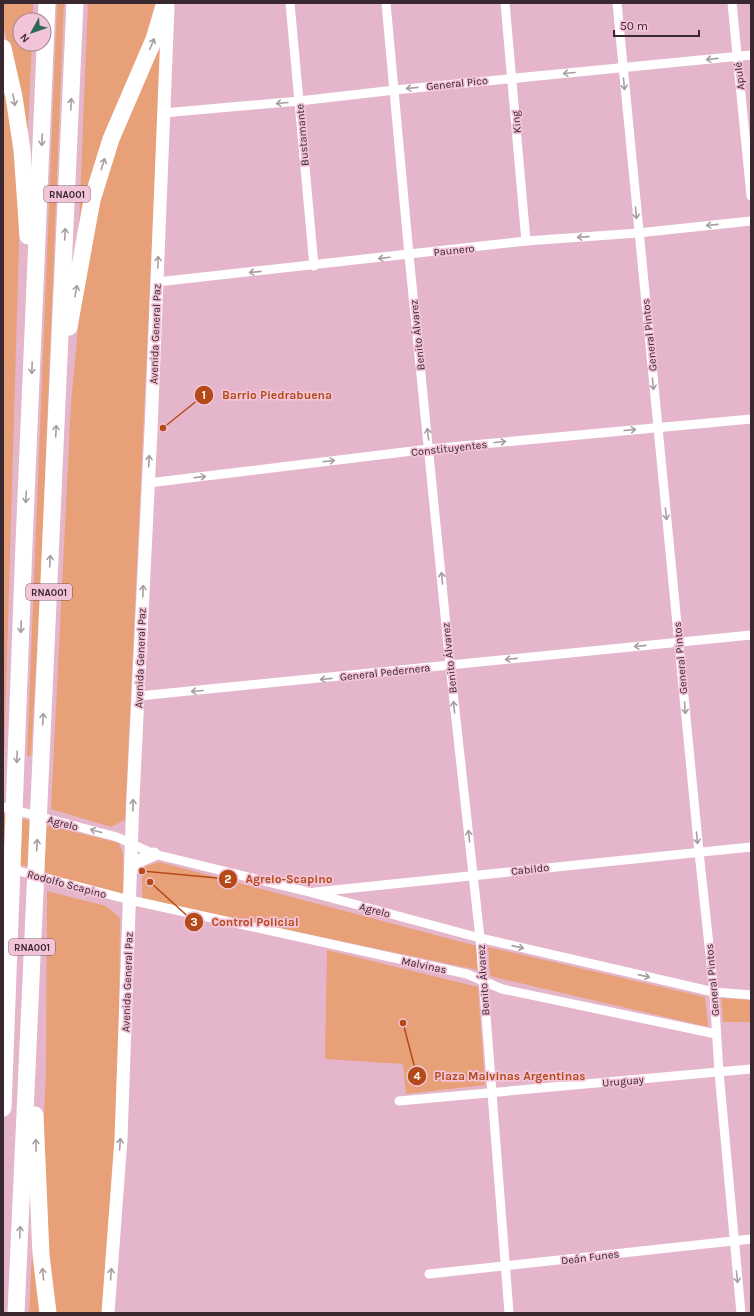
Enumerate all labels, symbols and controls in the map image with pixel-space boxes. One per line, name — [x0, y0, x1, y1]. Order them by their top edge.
north arrow — [12, 12, 52, 52]
scale bar — [614, 12, 699, 38]
text: 50 m — [620, 19, 648, 33]
text: N — [17, 31, 32, 45]
one-way arrow — [149, 39, 157, 51]
one-way arrow — [706, 55, 719, 62]
street label: Apulé — [732, 61, 747, 91]
one-way arrow — [563, 69, 576, 76]
street label: General Pico — [426, 74, 488, 93]
one-way arrow — [620, 77, 628, 90]
one-way arrow — [406, 84, 419, 92]
one-way arrow — [10, 93, 18, 106]
one-way arrow — [67, 98, 75, 111]
one-way arrow — [276, 99, 289, 106]
street label: Bustamante — [293, 103, 312, 167]
street label: King — [509, 109, 524, 134]
one-way arrow — [38, 133, 45, 146]
one-way arrow — [100, 158, 107, 171]
road number: RNA001 — [44, 186, 90, 202]
one-way arrow — [633, 206, 640, 219]
one-way arrow — [706, 221, 719, 229]
one-way arrow — [62, 228, 69, 241]
one-way arrow — [577, 234, 590, 241]
street label: Paunero — [433, 242, 475, 259]
one-way arrow — [378, 254, 391, 262]
one-way arrow — [154, 256, 161, 269]
one-way arrow — [249, 269, 262, 276]
street label: Avenida General Paz — [147, 284, 164, 384]
one-way arrow — [72, 285, 80, 298]
street label: General Pintos — [639, 298, 660, 372]
street label: Benito Álvarez — [405, 299, 428, 371]
one-way arrow — [28, 361, 36, 374]
one-way arrow — [650, 377, 657, 390]
callout: Barrio Piedrabuena — [194, 383, 340, 407]
text: 1 — [202, 388, 206, 402]
text: Barrio Piedrabuena — [222, 388, 332, 402]
one-way arrow — [53, 425, 60, 438]
one-way arrow — [623, 427, 636, 434]
one-way arrow — [424, 428, 432, 441]
street label: Constituyentes — [410, 438, 488, 459]
one-way arrow — [493, 439, 506, 446]
one-way arrow — [145, 455, 152, 468]
one-way arrow — [322, 457, 335, 465]
one-way arrow — [193, 473, 206, 481]
one-way arrow — [23, 490, 30, 503]
one-way arrow — [663, 507, 670, 520]
one-way arrow — [47, 555, 54, 568]
one-way arrow — [438, 572, 445, 585]
road number: RNA001 — [26, 584, 72, 600]
one-way arrow — [140, 585, 147, 598]
street label: Avenida General Paz — [132, 608, 149, 708]
one-way arrow — [18, 620, 25, 633]
street label: General Pintos — [671, 621, 690, 695]
street label: Benito Álvarez — [437, 622, 460, 694]
one-way arrow — [634, 642, 647, 649]
one-way arrow — [505, 655, 518, 663]
street label: General Pedernera — [339, 661, 431, 684]
one-way arrow — [320, 675, 333, 682]
one-way arrow — [191, 688, 204, 695]
one-way arrow — [451, 701, 458, 714]
one-way arrow — [682, 701, 689, 714]
one-way arrow — [39, 713, 46, 726]
one-way arrow — [14, 750, 21, 763]
one-way arrow — [129, 799, 137, 812]
street label: Agrelo — [46, 813, 80, 834]
one-way arrow — [89, 827, 102, 834]
one-way arrow — [465, 830, 472, 843]
one-way arrow — [694, 831, 701, 844]
one-way arrow — [33, 839, 40, 852]
street label: Cabildo — [510, 861, 550, 878]
callout: Agrelo-Scapino — [218, 867, 341, 891]
street label: Rodolfo Scapino — [26, 868, 108, 901]
text: 2 — [224, 872, 232, 886]
text: Agrelo-Scapino — [245, 872, 333, 886]
street label: Agrelo — [358, 900, 392, 921]
callout: Control Policial — [184, 910, 307, 934]
text: 3 — [190, 915, 198, 929]
text: Control Policial — [211, 915, 299, 929]
street label: Avenida General Paz — [119, 932, 136, 1032]
road number: RNA001 — [9, 939, 55, 955]
one-way arrow — [511, 943, 524, 951]
street label: General Pintos — [703, 943, 722, 1017]
street label: Benito Álvarez — [473, 944, 492, 1016]
street label: Malvinas — [400, 954, 448, 977]
one-way arrow — [638, 973, 651, 980]
callout: Plaza Malvinas Argentinas — [407, 1064, 594, 1088]
text: 4 — [413, 1069, 421, 1083]
text: Plaza Malvinas Argentinas — [434, 1069, 586, 1083]
street label: Uruguay — [602, 1073, 644, 1090]
one-way arrow — [117, 1138, 124, 1151]
one-way arrow — [32, 1139, 40, 1152]
one-way arrow — [16, 1226, 23, 1239]
street label: Deán Funes — [560, 1247, 620, 1268]
one-way arrow — [39, 1268, 46, 1281]
one-way arrow — [107, 1268, 114, 1281]
one-way arrow — [734, 1270, 741, 1283]

